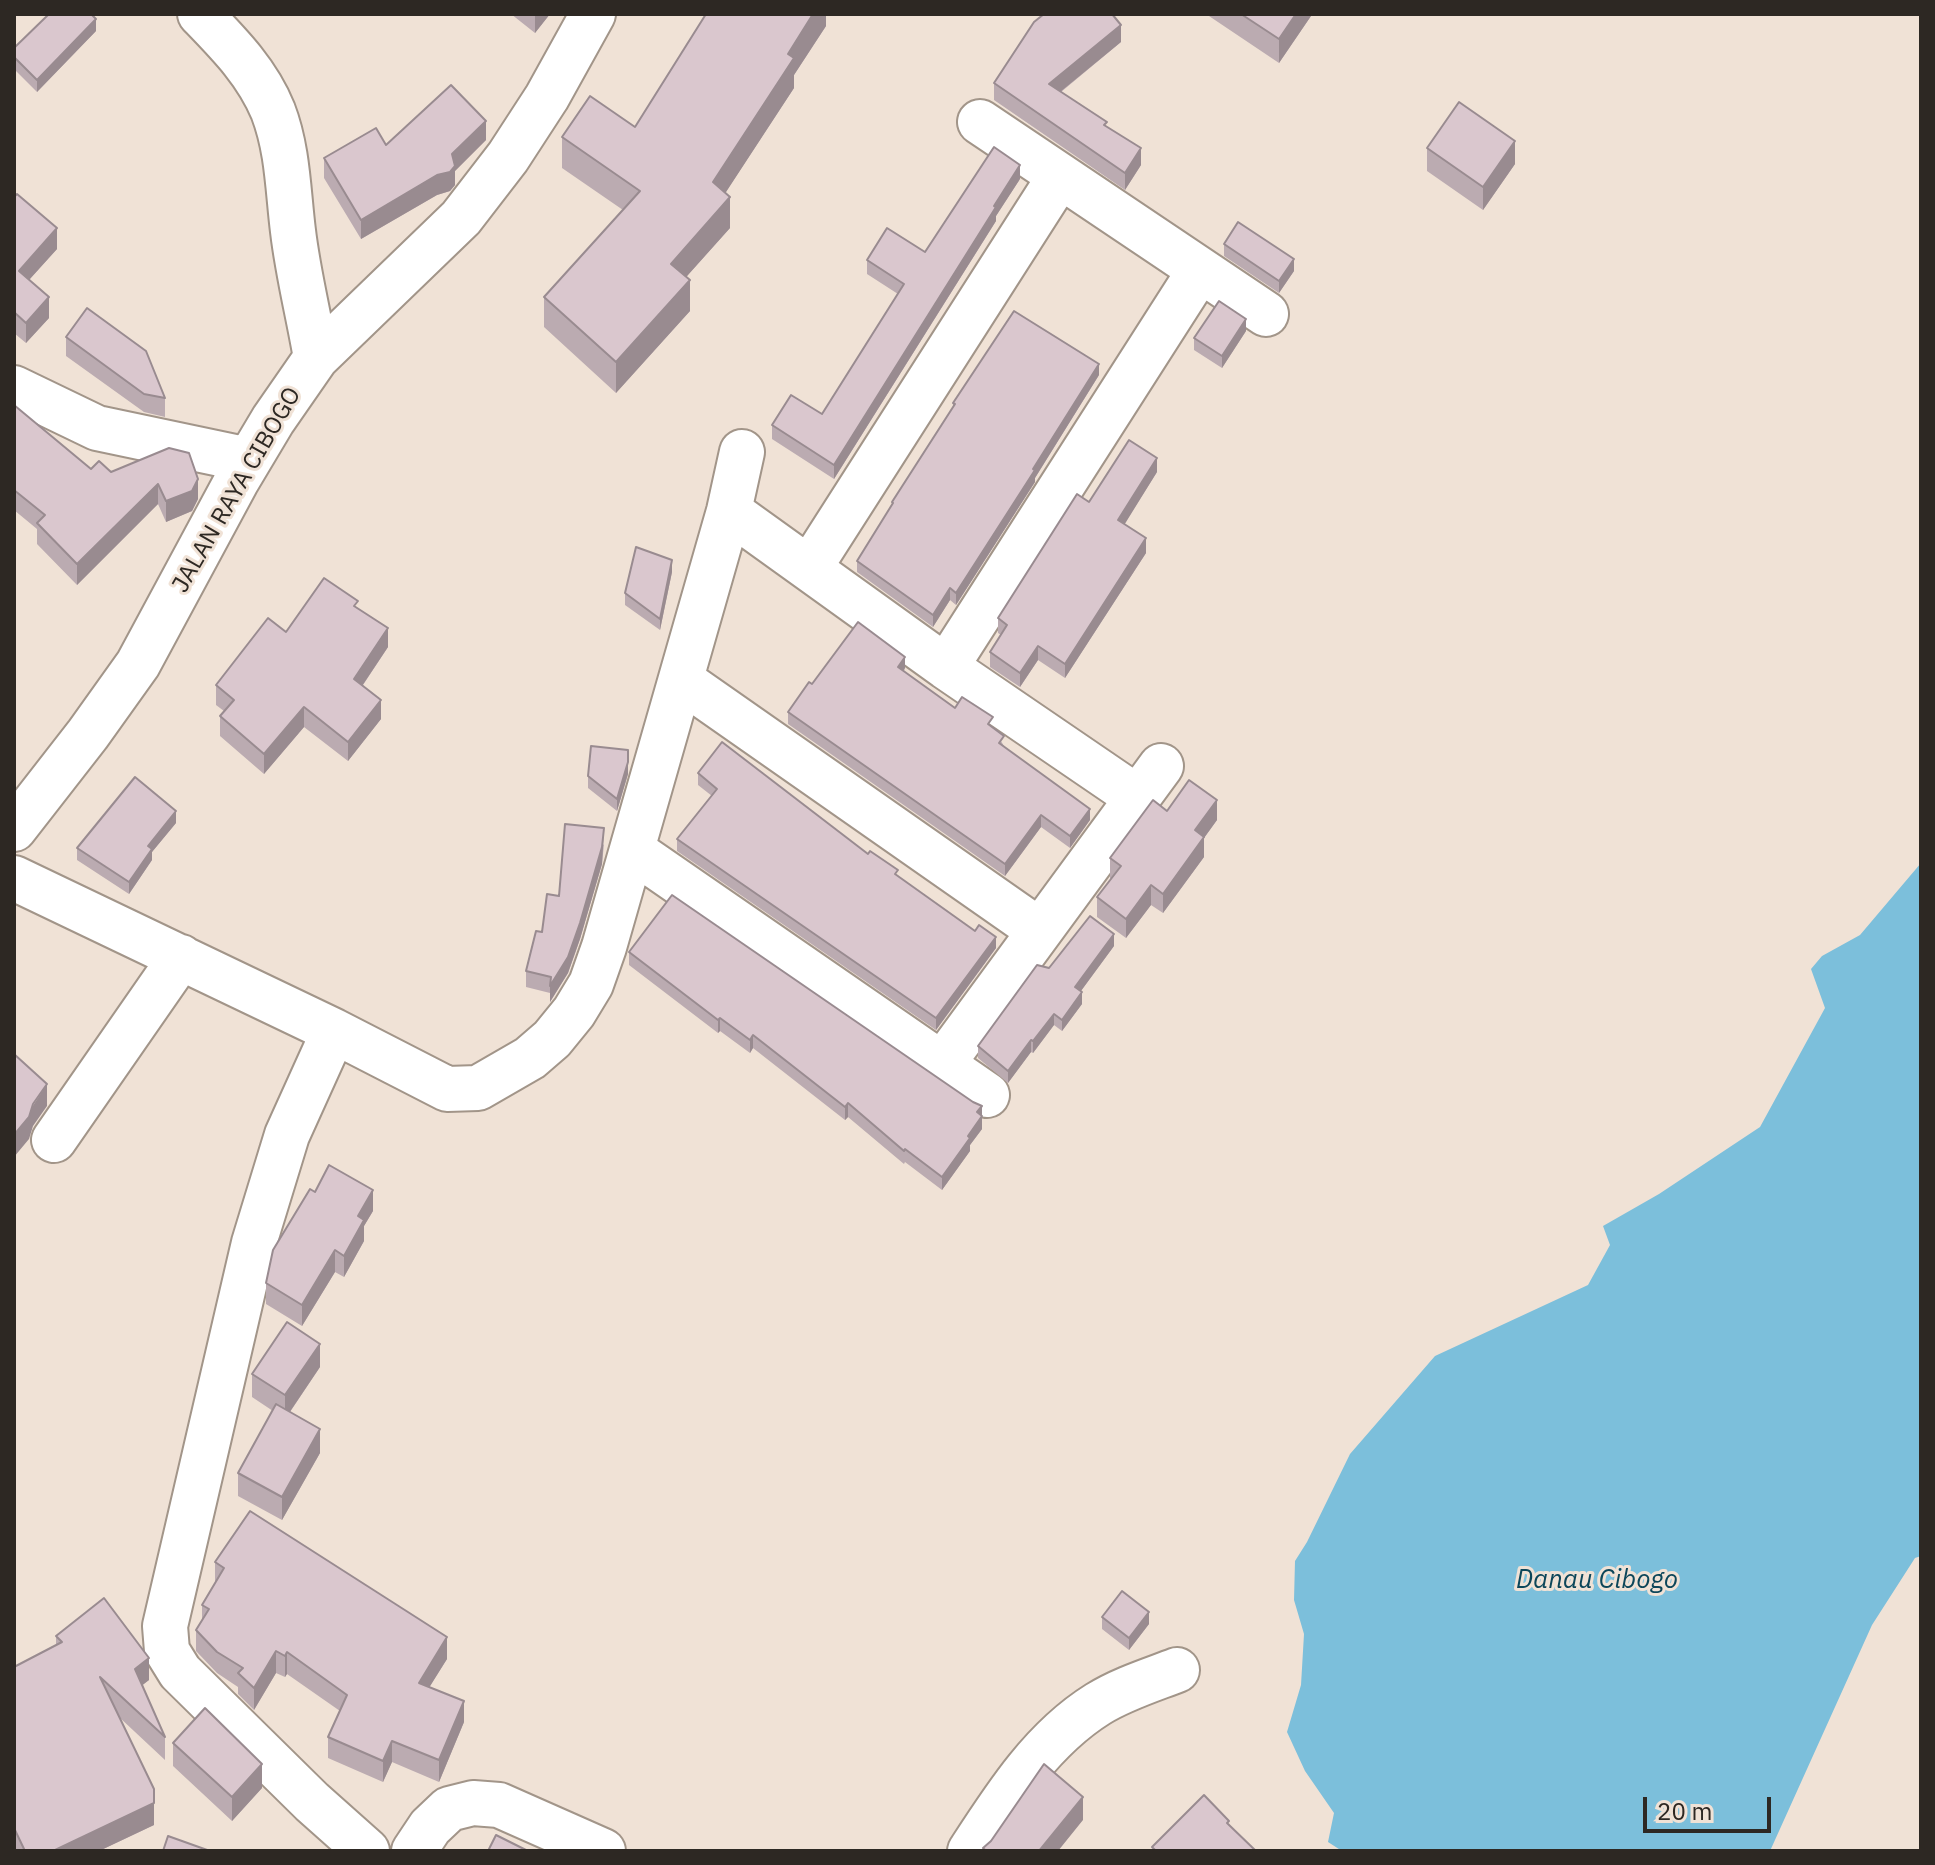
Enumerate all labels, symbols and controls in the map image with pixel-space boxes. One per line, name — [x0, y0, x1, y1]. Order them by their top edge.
street label: JALAN RAYA CIBOGO — [166, 382, 308, 598]
water label: Danau Cibogo — [1516, 1564, 1678, 1596]
scale bar — [1647, 1781, 1775, 1831]
text: 20 m — [1657, 1795, 1712, 1827]

